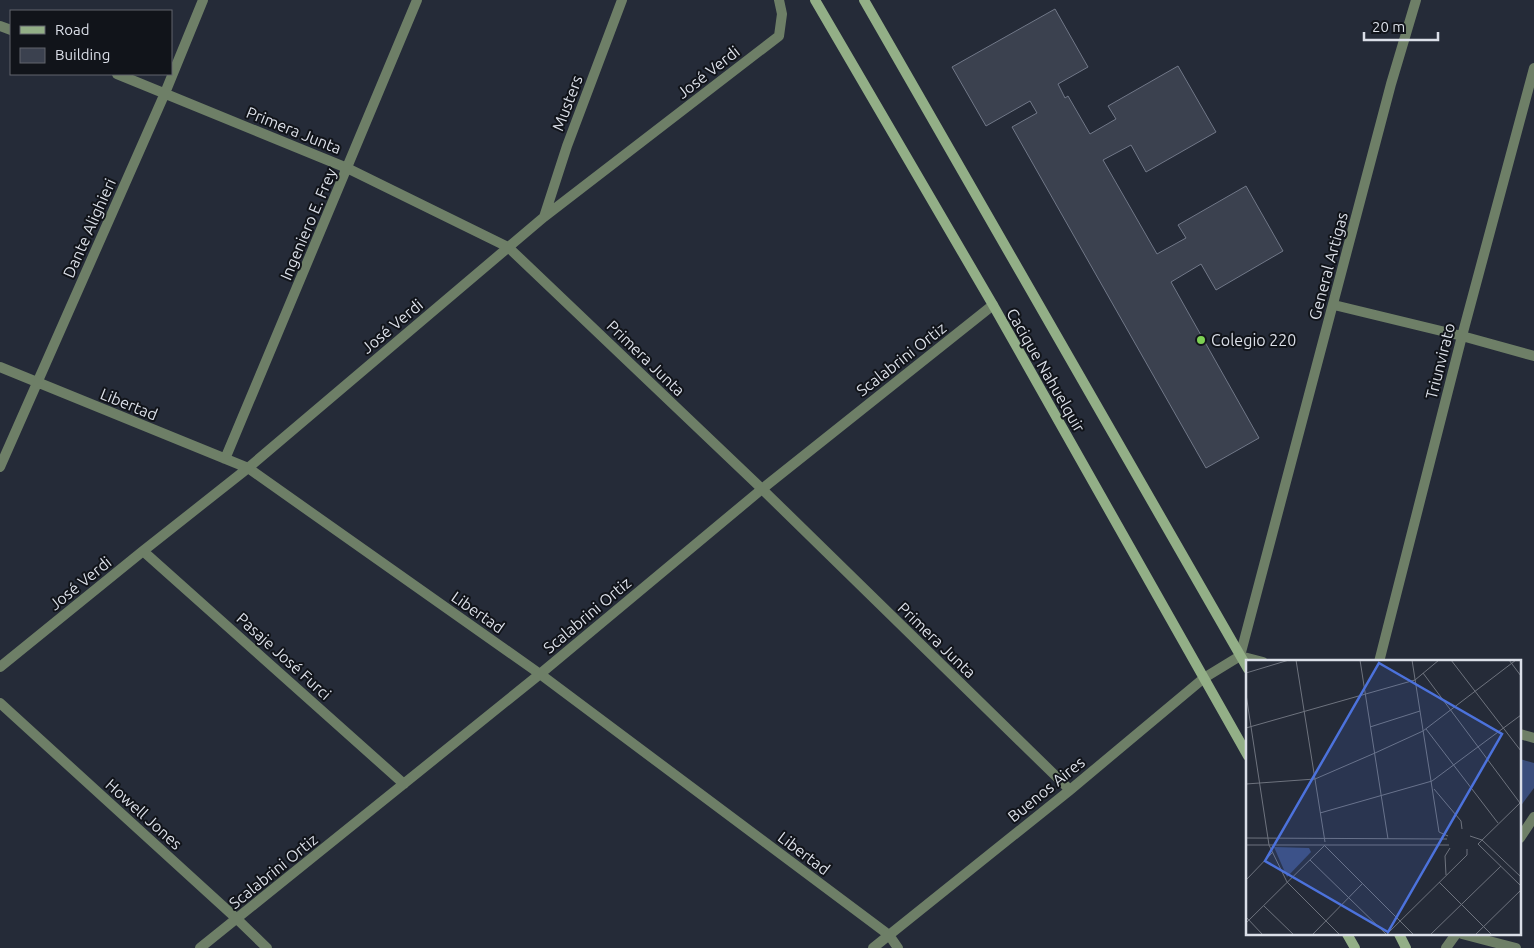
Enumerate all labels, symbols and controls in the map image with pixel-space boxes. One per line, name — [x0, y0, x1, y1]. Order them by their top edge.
legend — [10, 10, 172, 75]
scale bar — [1364, 10, 1438, 42]
text: 20 m — [1372, 18, 1405, 35]
text: Road — [55, 21, 90, 38]
street label: José Verdi — [673, 42, 743, 102]
text: Building — [55, 46, 110, 63]
street label: Musters — [548, 73, 586, 133]
street label: Primera Junta — [244, 103, 344, 157]
street label: Ingeniero E. Frey — [276, 165, 340, 283]
street label: Dante Alighieri — [59, 176, 119, 280]
street label: General Artigas — [1305, 210, 1351, 322]
street label: José Verdi — [358, 295, 426, 357]
street label: Cacique Nahuelquir — [1003, 305, 1089, 435]
street label: Primera Junta — [604, 317, 688, 399]
street label: Scalabrini Ortiz — [853, 319, 949, 399]
street label: Triunvirato — [1422, 321, 1458, 401]
place label: Colegio 220 — [1211, 331, 1296, 349]
marker: Colegio 220 — [1195, 334, 1207, 346]
street label: Libertad — [98, 384, 160, 424]
street label: José Verdi — [45, 553, 115, 613]
street label: Scalabrini Ortiz — [540, 573, 634, 657]
street label: Libertad — [448, 587, 508, 637]
street label: Primera Junta — [895, 599, 979, 681]
street label: Pasaje José Furci — [233, 609, 335, 703]
inset map — [1246, 660, 1522, 936]
street label: Buenos Aires — [1004, 753, 1088, 825]
street label: Howell Jones — [102, 775, 186, 853]
street label: Libertad — [775, 828, 833, 878]
street label: Scalabrini Ortiz — [225, 830, 321, 912]

